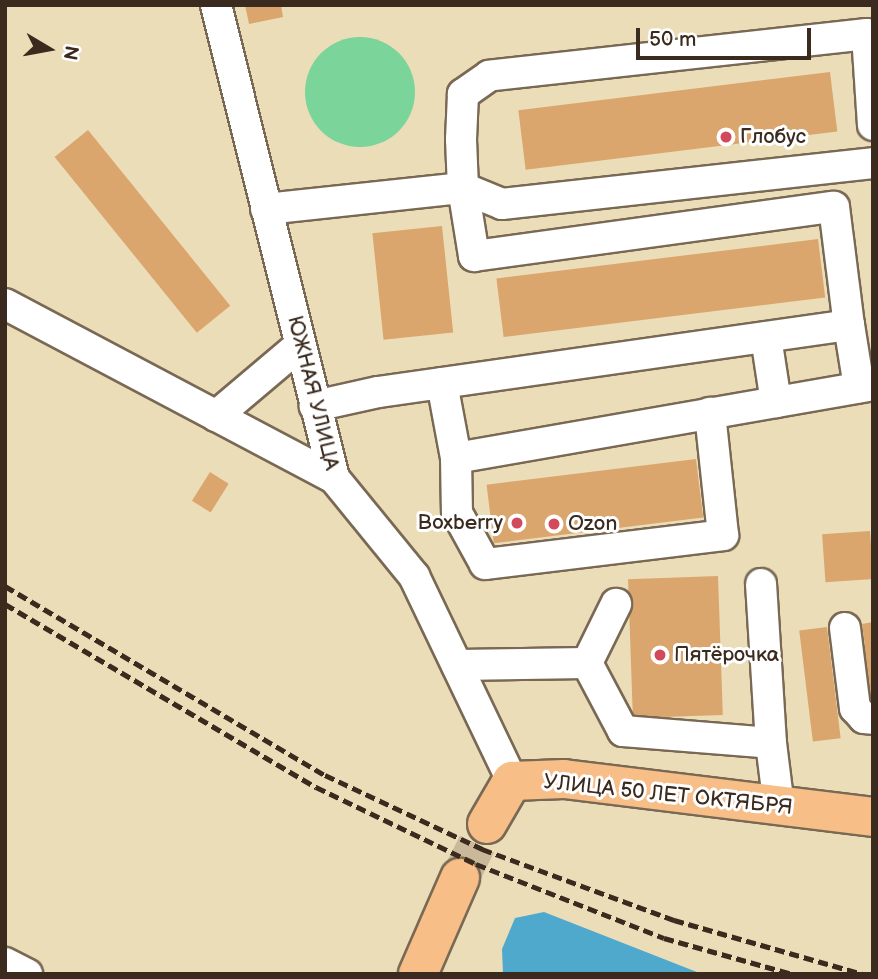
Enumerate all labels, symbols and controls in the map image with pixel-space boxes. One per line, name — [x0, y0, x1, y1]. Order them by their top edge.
north arrow — [14, 14, 84, 84]
scale bar — [640, 14, 815, 58]
text: 50 m — [649, 27, 696, 52]
text: N — [58, 44, 83, 62]
place label: Глобус — [740, 124, 806, 150]
marker: Глобус — [718, 129, 734, 145]
street label: ЮЖНАЯ УЛИЦА — [282, 313, 344, 473]
place label: Boxberry — [418, 510, 503, 536]
place label: Ozon — [568, 511, 617, 537]
marker: Boxberry — [509, 515, 525, 531]
marker: Ozon — [546, 516, 562, 532]
place label: Пятёрочка — [674, 642, 779, 668]
marker: Пятёрочка — [652, 647, 668, 663]
street label: УЛИЦА 50 ЛЕТ ОКТЯБРЯ — [542, 769, 794, 821]

